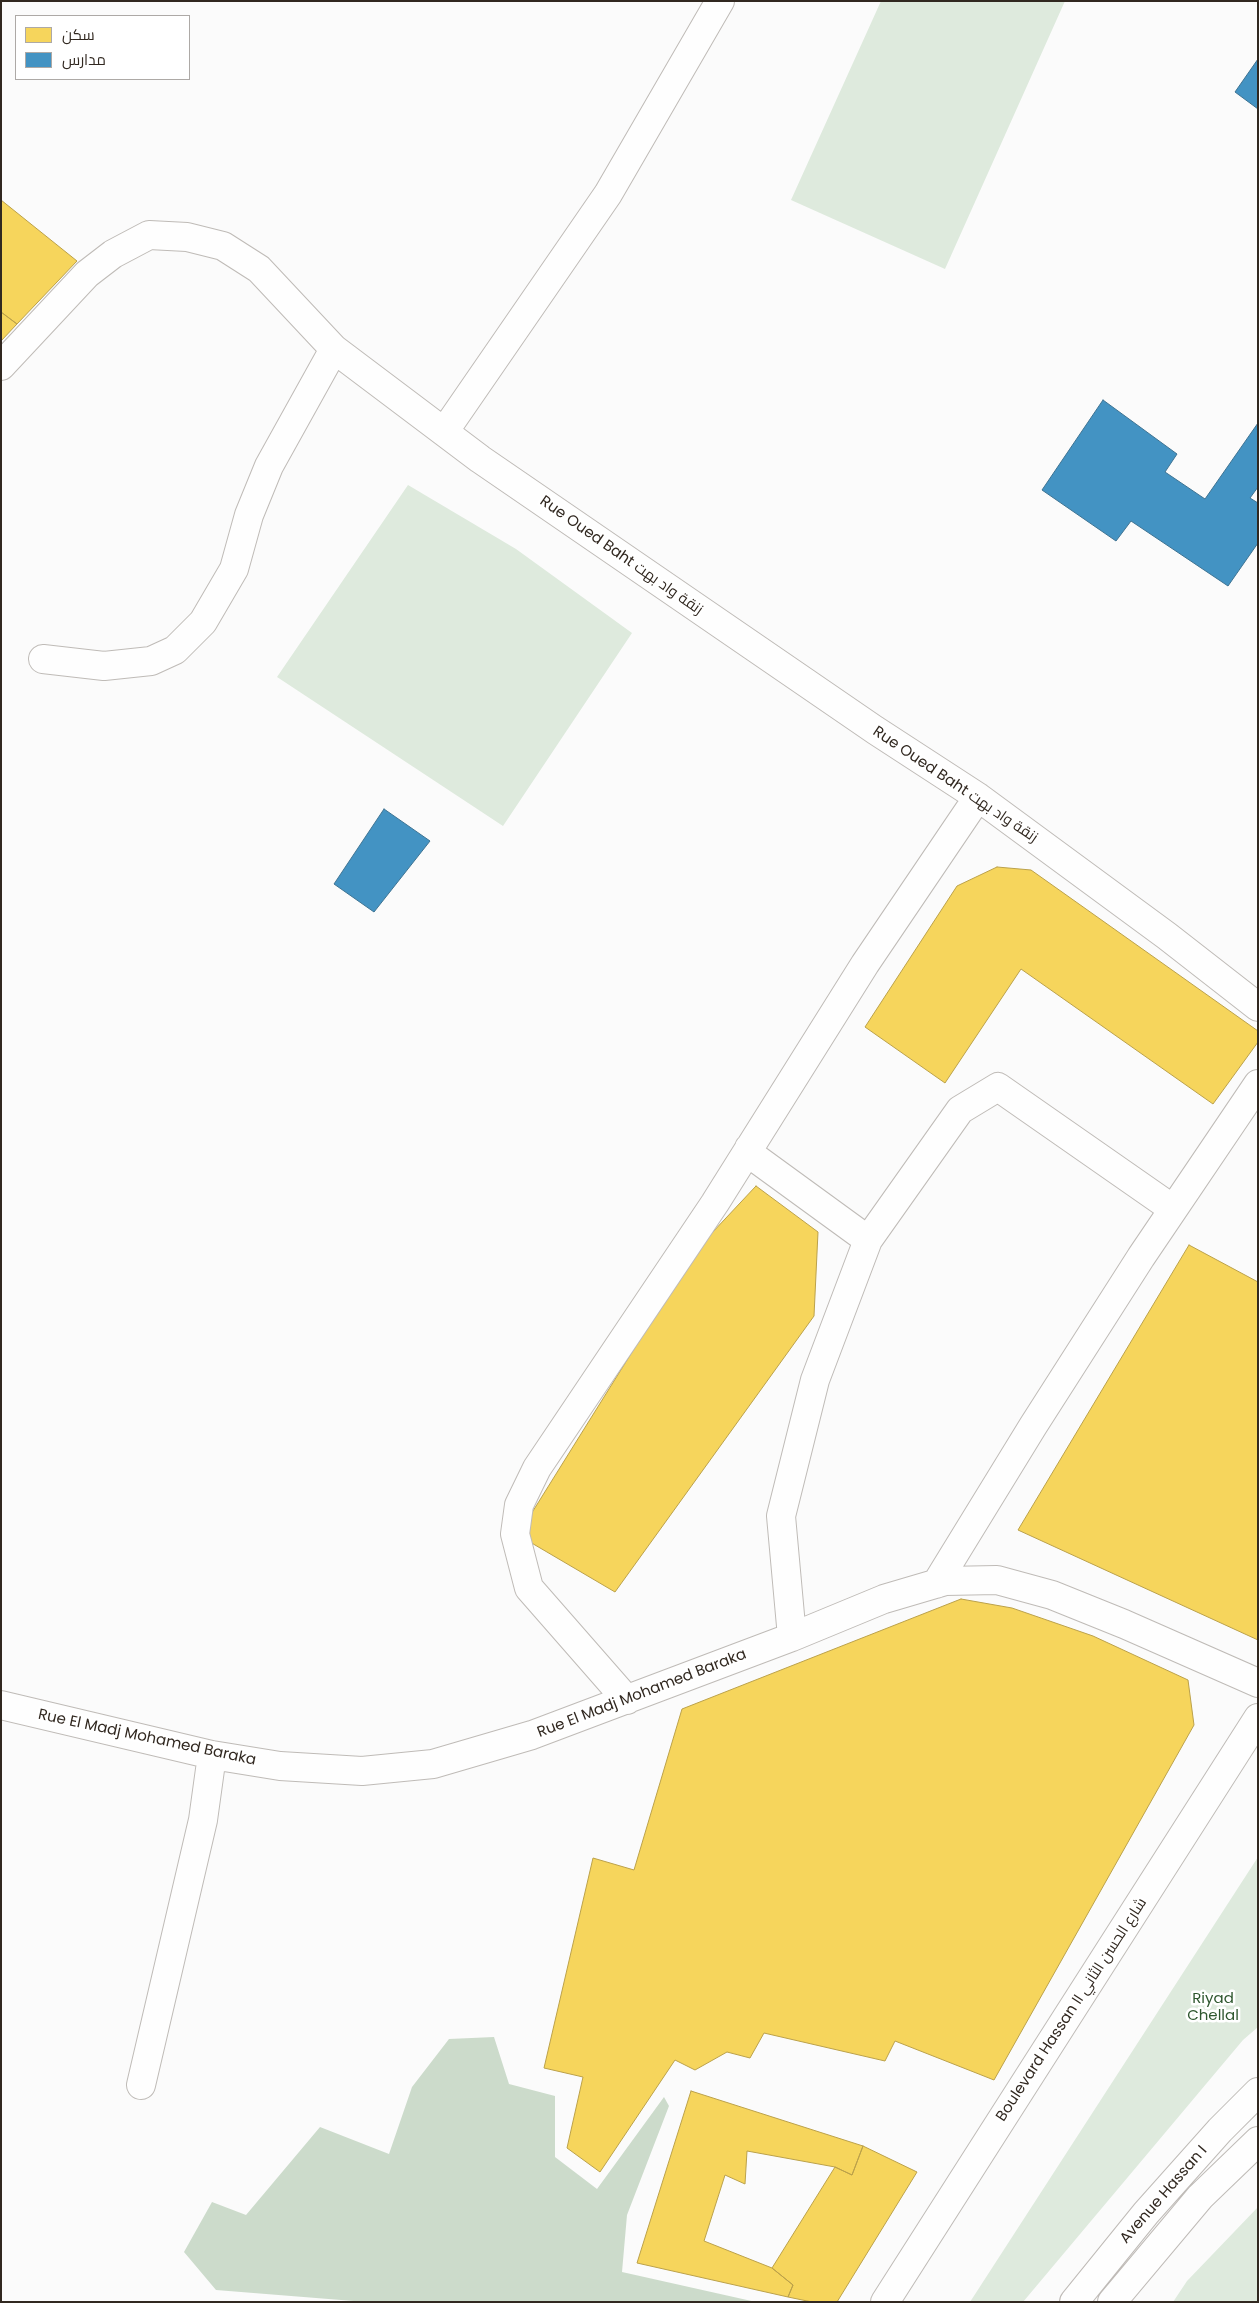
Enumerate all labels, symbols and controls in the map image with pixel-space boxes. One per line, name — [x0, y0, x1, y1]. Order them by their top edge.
legend — [15, 15, 190, 80]
text: سكن — [62, 24, 95, 45]
text: مدارس — [62, 49, 106, 70]
street label: Rue Oued Baht زنقة واد بهت — [536, 493, 706, 619]
street label: Rue Oued Baht زنقة واد بهت — [869, 723, 1041, 847]
street label: Rue El Madj Mohamed Baraka — [535, 1646, 749, 1742]
street label: Rue El Madj Mohamed Baraka — [36, 1706, 258, 1770]
street label: Boulevard Hassan II شارع الحسن الثاني — [993, 1895, 1151, 2125]
park label: Riyad Chellal — [1187, 1990, 1239, 2025]
street label: Avenue Hassan I — [1117, 2142, 1211, 2248]

